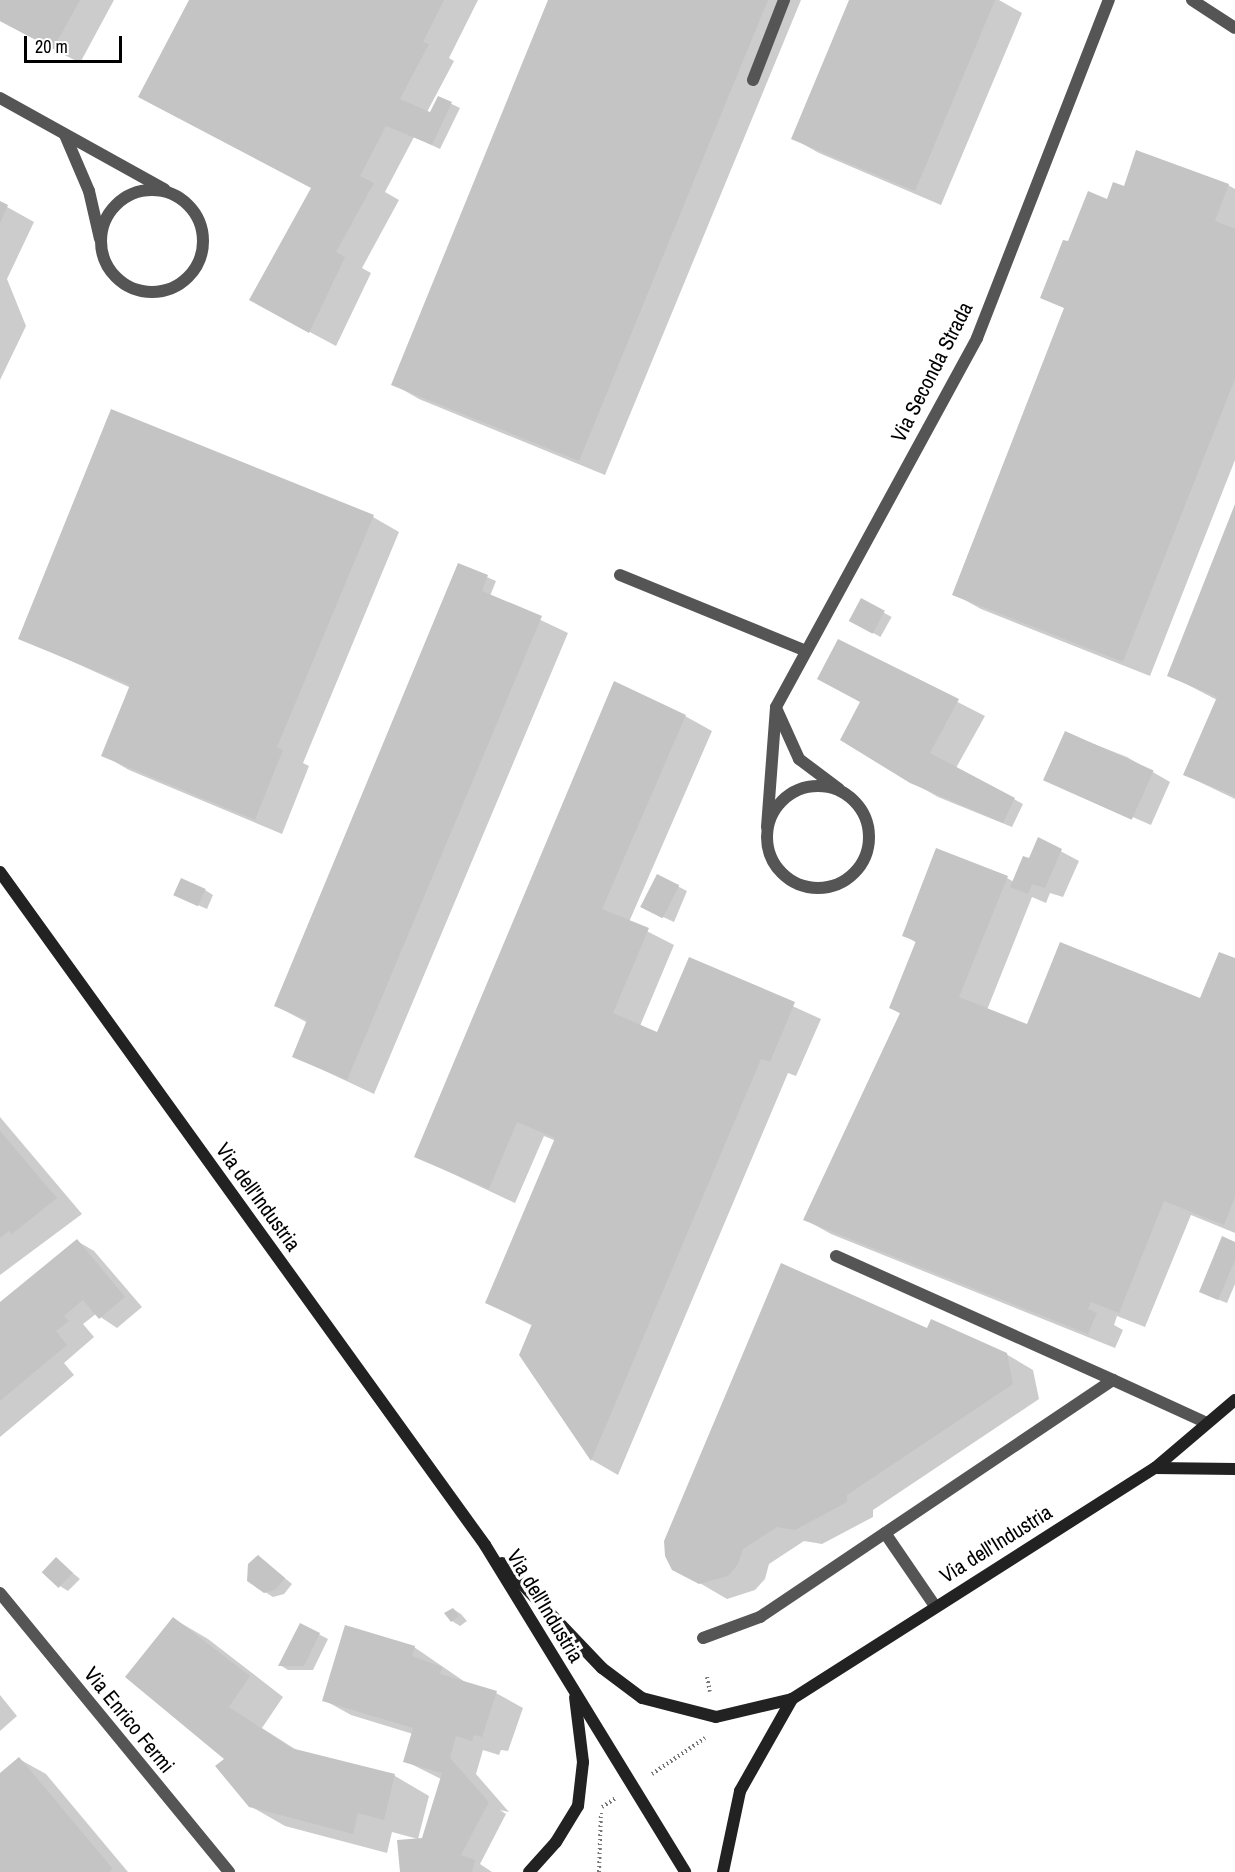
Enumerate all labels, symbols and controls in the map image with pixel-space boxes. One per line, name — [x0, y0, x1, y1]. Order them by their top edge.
scale bar — [27, 24, 124, 62]
text: 20 m — [35, 34, 68, 59]
street label: Via Seconda Strada — [886, 298, 978, 446]
street label: Via dell'Industria — [210, 1138, 306, 1256]
street label: Via dell'Industria — [935, 1500, 1057, 1588]
street label: Via dell'Industria — [501, 1545, 589, 1667]
street label: Via Enrico Fermi — [79, 1662, 179, 1778]

